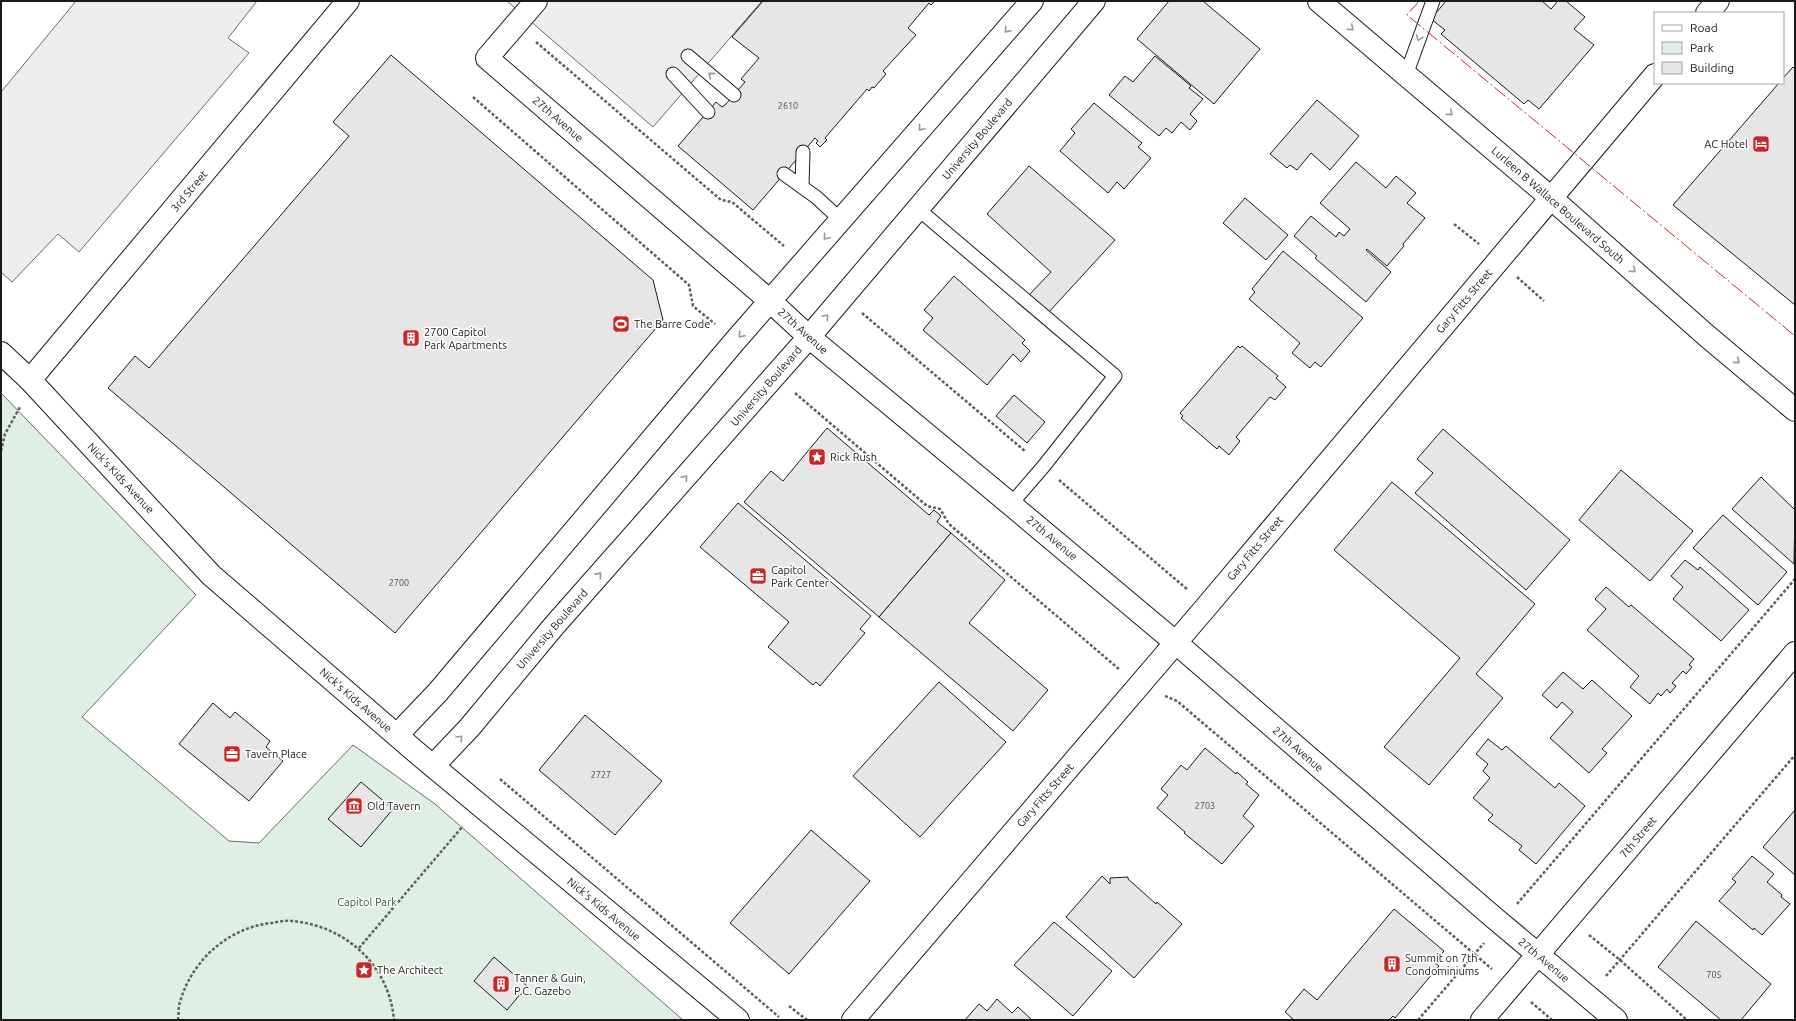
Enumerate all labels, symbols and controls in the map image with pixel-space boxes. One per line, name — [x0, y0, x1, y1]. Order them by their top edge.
legend — [1654, 12, 1784, 84]
text: Road — [1690, 21, 1718, 34]
one-way arrow — [1347, 24, 1354, 31]
one-way arrow — [1004, 26, 1011, 33]
one-way arrow — [1416, 34, 1424, 41]
text: Park — [1690, 41, 1714, 54]
text: Building — [1690, 61, 1734, 74]
one-way arrow — [708, 73, 716, 80]
street label: 27th Avenue — [530, 94, 586, 144]
street label: University Boulevard — [940, 96, 1014, 182]
house number: 2610 — [778, 101, 798, 111]
one-way arrow — [1446, 108, 1453, 115]
one-way arrow — [918, 123, 926, 131]
hotel icon: AC Hotel — [1751, 134, 1771, 154]
place label: AC Hotel — [1704, 138, 1748, 150]
street label: Lurleen B Wallace Boulevard South — [1489, 144, 1627, 266]
street label: 3rd Street — [168, 167, 210, 214]
one-way arrow — [824, 232, 831, 239]
one-way arrow — [1628, 265, 1636, 273]
street label: Gary Fitts Street — [1434, 266, 1495, 336]
street label: 27th Avenue — [776, 306, 830, 356]
sports icon: The Barre Code — [611, 314, 631, 334]
one-way arrow — [822, 314, 829, 322]
place label: The Barre Code — [634, 318, 710, 330]
place label: 2700 Capitol Park Apartments — [424, 326, 507, 351]
building icon: 2700 Capitol Park Apartments — [401, 328, 421, 348]
one-way arrow — [739, 330, 746, 337]
street label: University Boulevard — [728, 344, 804, 428]
one-way arrow — [1732, 356, 1740, 363]
street label: Nick's Kids Avenue — [85, 440, 157, 516]
place icon: Rick Rush — [807, 447, 827, 467]
place label: Rick Rush — [830, 451, 877, 463]
one-way arrow — [681, 475, 688, 482]
street label: 27th Avenue — [1024, 513, 1080, 563]
street label: Gary Fitts Street — [1225, 513, 1286, 583]
place label: Capitol Park Center — [771, 564, 830, 589]
office icon: Capitol Park Center — [748, 566, 768, 586]
one-way arrow — [594, 572, 602, 580]
house number: 2700 — [389, 578, 409, 588]
street label: University Boulevard — [514, 587, 590, 671]
street label: Nick's Kids Avenue — [318, 665, 394, 735]
street label: 27th Avenue — [1270, 724, 1326, 774]
one-way arrow — [455, 735, 462, 742]
office icon: Tavern Place — [222, 744, 242, 764]
place label: Tavern Place — [245, 748, 307, 760]
street label: Gary Fitts Street — [1014, 760, 1076, 829]
house number: 2727 — [591, 770, 611, 780]
museum icon: Old Tavern — [344, 796, 364, 816]
place label: Old Tavern — [367, 800, 421, 812]
house number: 2703 — [1195, 801, 1215, 811]
street label: 7th Street — [1617, 813, 1659, 860]
street label: Nick's Kids Avenue — [565, 875, 643, 943]
park label: Capitol Park — [337, 896, 397, 908]
street label: 27th Avenue — [1516, 935, 1572, 985]
place label: Summit on 7th Condominiums — [1405, 952, 1479, 977]
building icon: Summit on 7th Condominiums — [1382, 954, 1402, 974]
place icon: The Architect — [354, 960, 374, 980]
place label: The Architect — [377, 964, 444, 976]
house number: 705 — [1706, 970, 1722, 980]
place label: Tanner & Guin, P.C. Gazebo — [514, 972, 586, 997]
building icon: Tanner & Guin, P.C. Gazebo — [491, 974, 511, 994]

